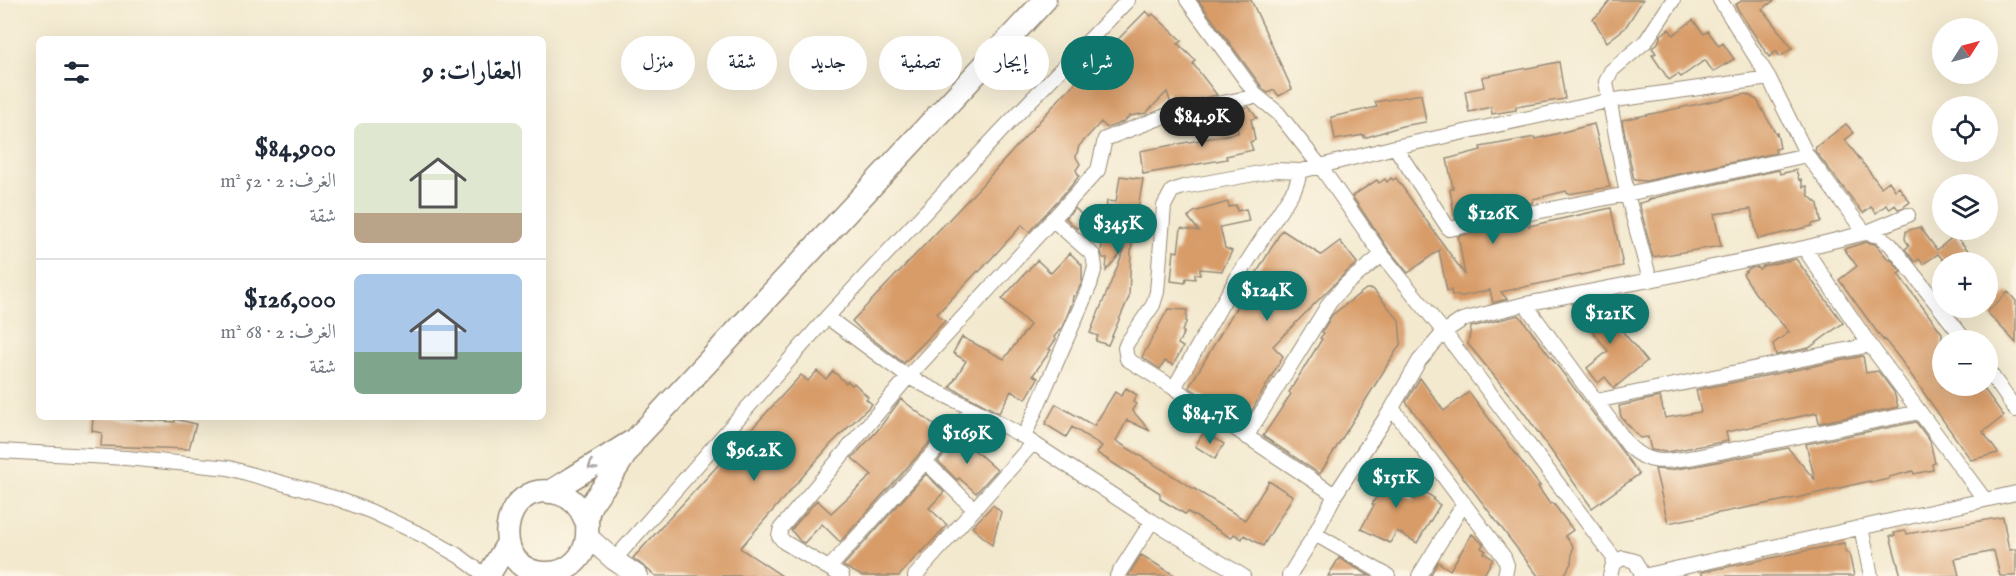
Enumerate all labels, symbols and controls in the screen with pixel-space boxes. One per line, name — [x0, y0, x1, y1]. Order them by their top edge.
north arrow — [1932, 18, 1998, 84]
map controls — [1932, 18, 1998, 396]
chip: منزل — [621, 36, 695, 90]
chip: شقة — [707, 36, 777, 90]
chip: جديد — [789, 36, 867, 90]
chip: تصفية — [879, 36, 962, 90]
chip: إيجار — [974, 36, 1049, 90]
chip: شراء — [1061, 36, 1134, 90]
text: العقارات: 9 — [423, 55, 522, 88]
icon: filters — [60, 56, 93, 89]
button: locate — [1932, 96, 1998, 162]
pin: $84.9K — [1153, 97, 1251, 148]
text: $84.9K — [1174, 104, 1230, 129]
text: $84,900 — [254, 132, 336, 165]
icon: home — [402, 147, 474, 219]
text: الغرف: 2 · 52 m² — [220, 169, 336, 194]
button: layers — [1932, 174, 1998, 240]
pin: $126K — [1451, 194, 1535, 245]
text: $126K — [1468, 201, 1518, 226]
text: شقة — [310, 204, 336, 229]
pin: $345K — [1076, 204, 1160, 255]
text: $345K — [1093, 211, 1143, 236]
button: + — [1932, 252, 1998, 318]
pin: $124K — [1225, 271, 1309, 322]
text: $124K — [1241, 278, 1293, 303]
text: $126,000 — [244, 283, 336, 316]
pin: $121K — [1568, 294, 1652, 345]
icon: home — [402, 298, 474, 370]
text: $121K — [1585, 301, 1635, 326]
text: الغرف: 2 · 68 m² — [220, 320, 336, 345]
button: − — [1932, 330, 1998, 396]
text: شقة — [310, 355, 336, 380]
pin: $84.7K — [1161, 394, 1259, 445]
text: $84.7K — [1182, 401, 1238, 426]
pin: $169K — [925, 414, 1009, 465]
text: $169K — [942, 421, 992, 446]
pin: $96.2K — [705, 431, 803, 482]
text: $96.2K — [726, 438, 782, 463]
one-way arrow — [588, 458, 599, 469]
pin: $151K — [1354, 458, 1438, 509]
text: $151K — [1372, 465, 1420, 490]

